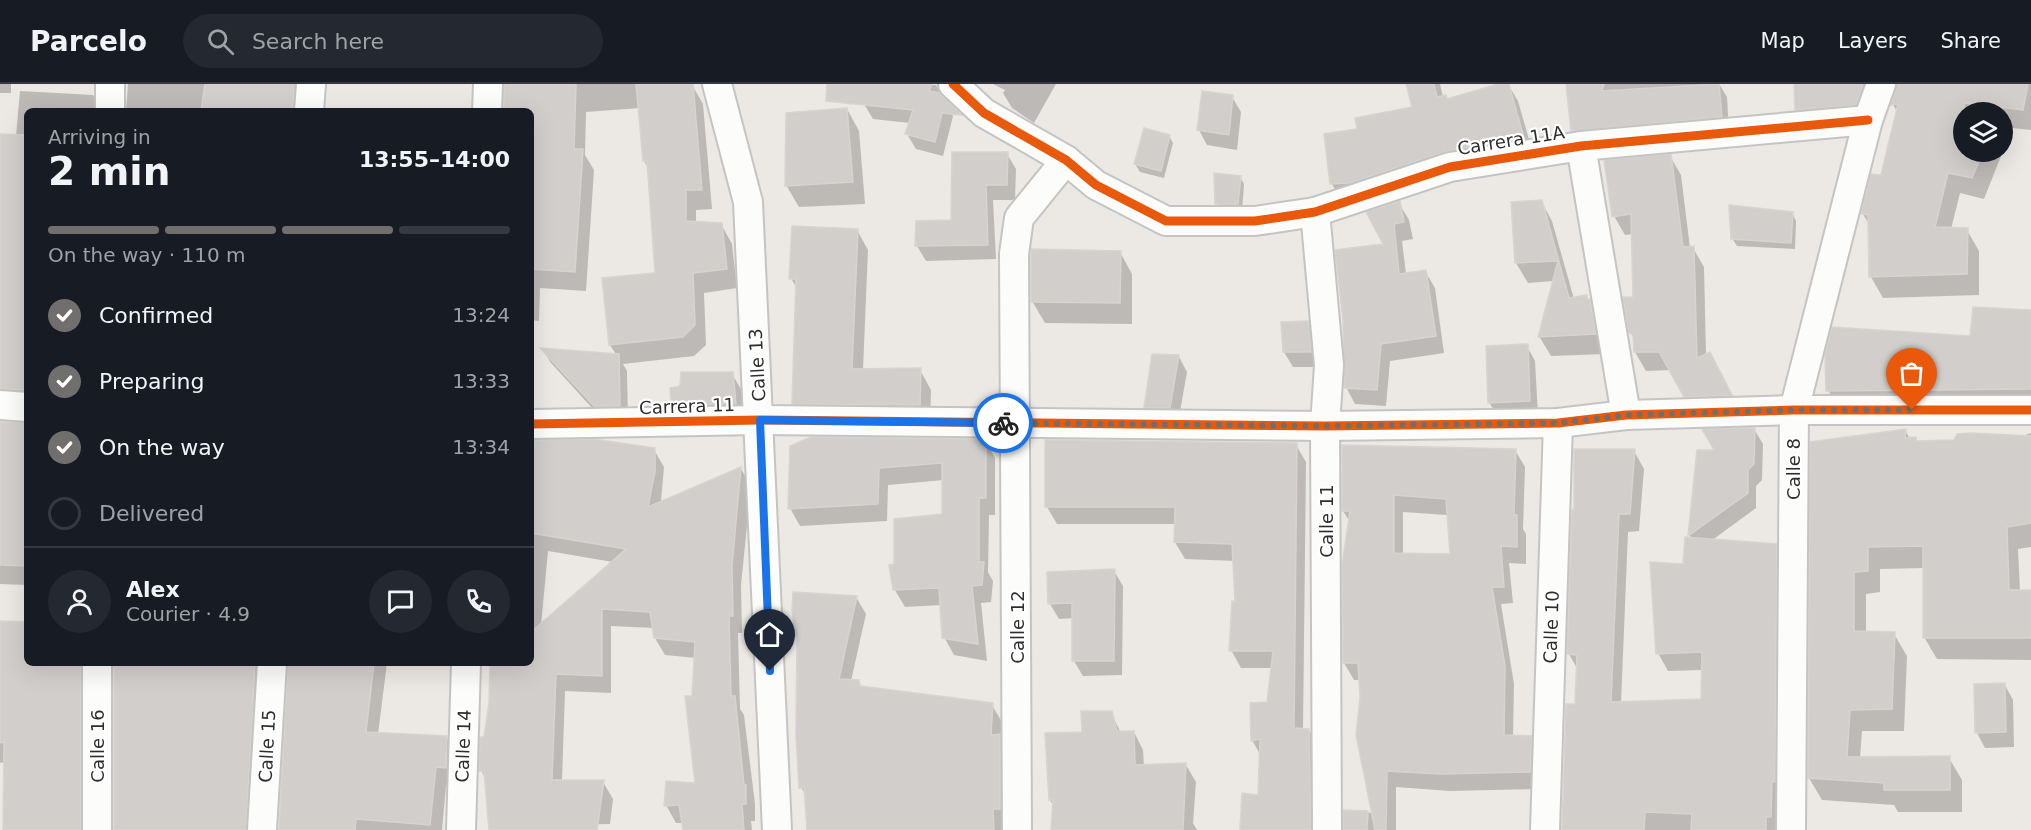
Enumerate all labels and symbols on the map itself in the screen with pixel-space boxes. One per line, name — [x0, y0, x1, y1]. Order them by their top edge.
street label: Carrera 11A — [1456, 121, 1567, 159]
street label: Calle 13 — [745, 328, 769, 402]
pin — [1886, 348, 1937, 410]
courier — [973, 393, 1033, 453]
street label: Carrera 11 — [639, 394, 735, 418]
street label: Calle 8 — [1783, 438, 1804, 500]
street label: Calle 11 — [1316, 484, 1337, 558]
street label: Calle 12 — [1007, 590, 1028, 664]
street label: Calle 10 — [1539, 590, 1563, 664]
pin — [744, 609, 795, 671]
street label: Calle 16 — [87, 709, 108, 783]
street label: Calle 15 — [255, 709, 279, 783]
street label: Calle 14 — [451, 709, 475, 783]

